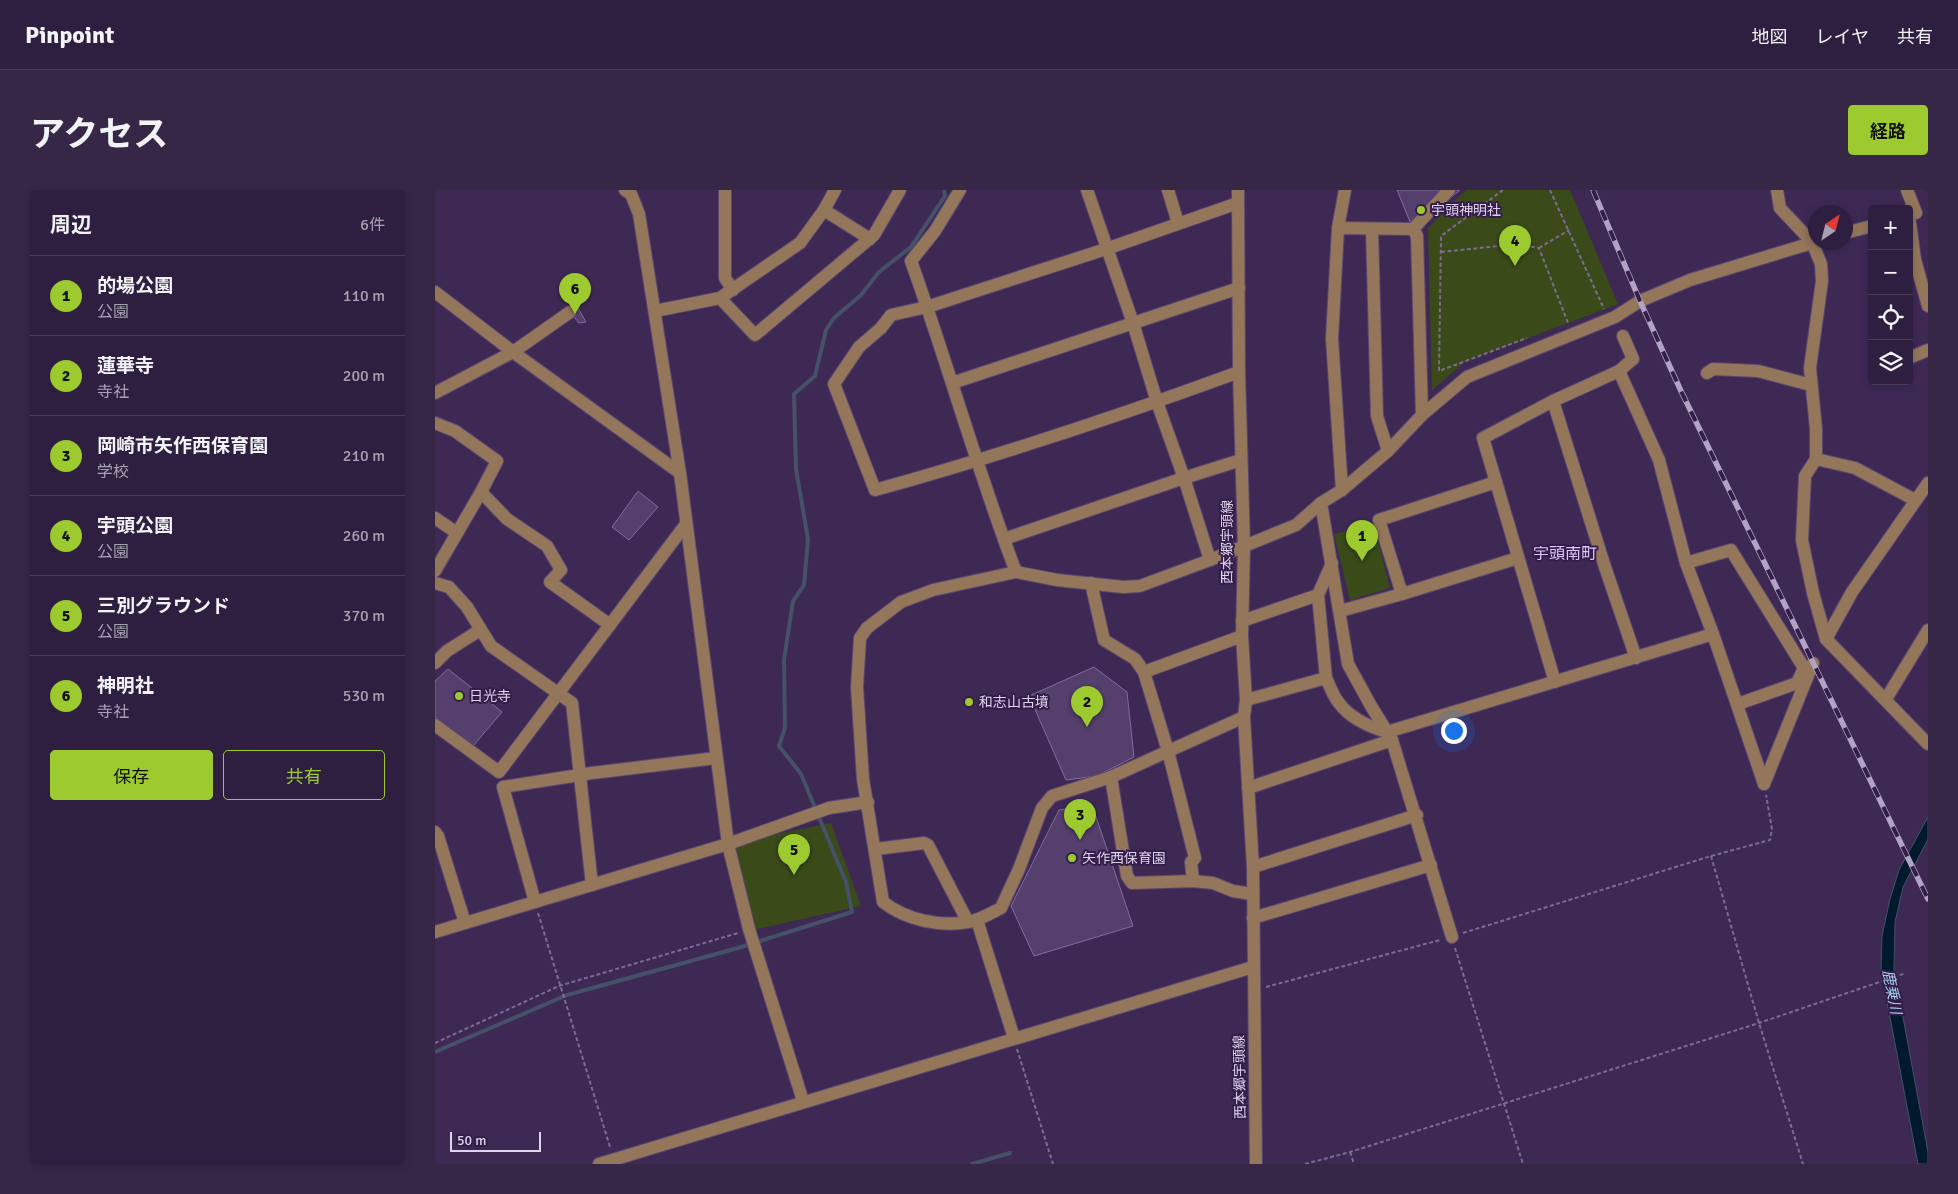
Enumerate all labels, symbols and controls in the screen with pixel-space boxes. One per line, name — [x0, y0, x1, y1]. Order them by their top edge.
text: Pinpoint — [25, 20, 114, 50]
text: 地図 — [1752, 26, 1788, 48]
text: レイヤ — [1816, 26, 1869, 48]
text: 共有 — [1897, 26, 1933, 48]
button: 経路 — [1848, 105, 1928, 155]
text: アクセス — [30, 113, 168, 156]
place label: 宇頭神明社 — [1431, 202, 1501, 219]
marker: 宇頭神明社 — [1415, 204, 1427, 216]
north arrow — [1808, 205, 1853, 250]
map controls — [1868, 205, 1913, 385]
button: + — [1868, 205, 1913, 250]
text: 周辺 — [50, 212, 92, 238]
text: 6件 — [360, 215, 385, 235]
pin: 4 — [1499, 225, 1531, 266]
button: − — [1868, 250, 1913, 295]
pin: 6 — [559, 273, 591, 314]
text: 的場公園 — [97, 274, 173, 298]
text: 1 — [62, 286, 70, 306]
text: 110 m — [343, 286, 385, 306]
button: locate — [1868, 295, 1913, 340]
text: 公園 — [97, 302, 129, 322]
button: layers — [1868, 340, 1913, 385]
text: 蓮華寺 — [97, 354, 154, 378]
text: 2 — [62, 366, 70, 386]
text: 200 m — [343, 366, 385, 386]
text: 寺社 — [97, 382, 129, 402]
text: 岡崎市矢作西保育園 — [97, 434, 268, 458]
text: 3 — [62, 446, 70, 466]
text: 210 m — [343, 446, 385, 466]
text: 学校 — [97, 462, 129, 482]
street label: 西本郷宇頭線 — [1219, 500, 1236, 584]
text: 宇頭公園 — [97, 514, 173, 538]
pin: 1 — [1346, 520, 1378, 561]
text: 4 — [62, 526, 70, 546]
text: 260 m — [343, 526, 385, 546]
text: 公園 — [97, 542, 129, 562]
district label: 宇頭南町 — [1533, 544, 1597, 564]
text: 三別グラウンド — [97, 594, 230, 618]
text: 5 — [62, 606, 70, 626]
text: 370 m — [343, 606, 385, 626]
text: 公園 — [97, 622, 129, 642]
text: 神明社 — [97, 674, 154, 698]
text: 6 — [62, 686, 70, 706]
text: 530 m — [343, 686, 385, 706]
pin: 2 — [1071, 686, 1103, 727]
place label: 日光寺 — [469, 688, 511, 705]
marker: 日光寺 — [453, 690, 465, 702]
place label: 和志山古墳 — [979, 694, 1049, 711]
marker: 和志山古墳 — [963, 696, 975, 708]
text: 寺社 — [97, 702, 129, 722]
your location — [1441, 718, 1467, 744]
button: 保存 — [50, 750, 213, 800]
button: 共有 — [223, 750, 385, 800]
pin: 3 — [1064, 799, 1096, 840]
pin: 5 — [778, 834, 810, 875]
place label: 矢作西保育園 — [1082, 850, 1166, 867]
marker: 矢作西保育園 — [1066, 852, 1078, 864]
water label: 鹿乗川 — [1879, 968, 1906, 1018]
street label: 西本郷宇頭線 — [1231, 1035, 1249, 1119]
scale bar — [450, 1129, 541, 1152]
text: 50 m — [457, 1132, 486, 1149]

